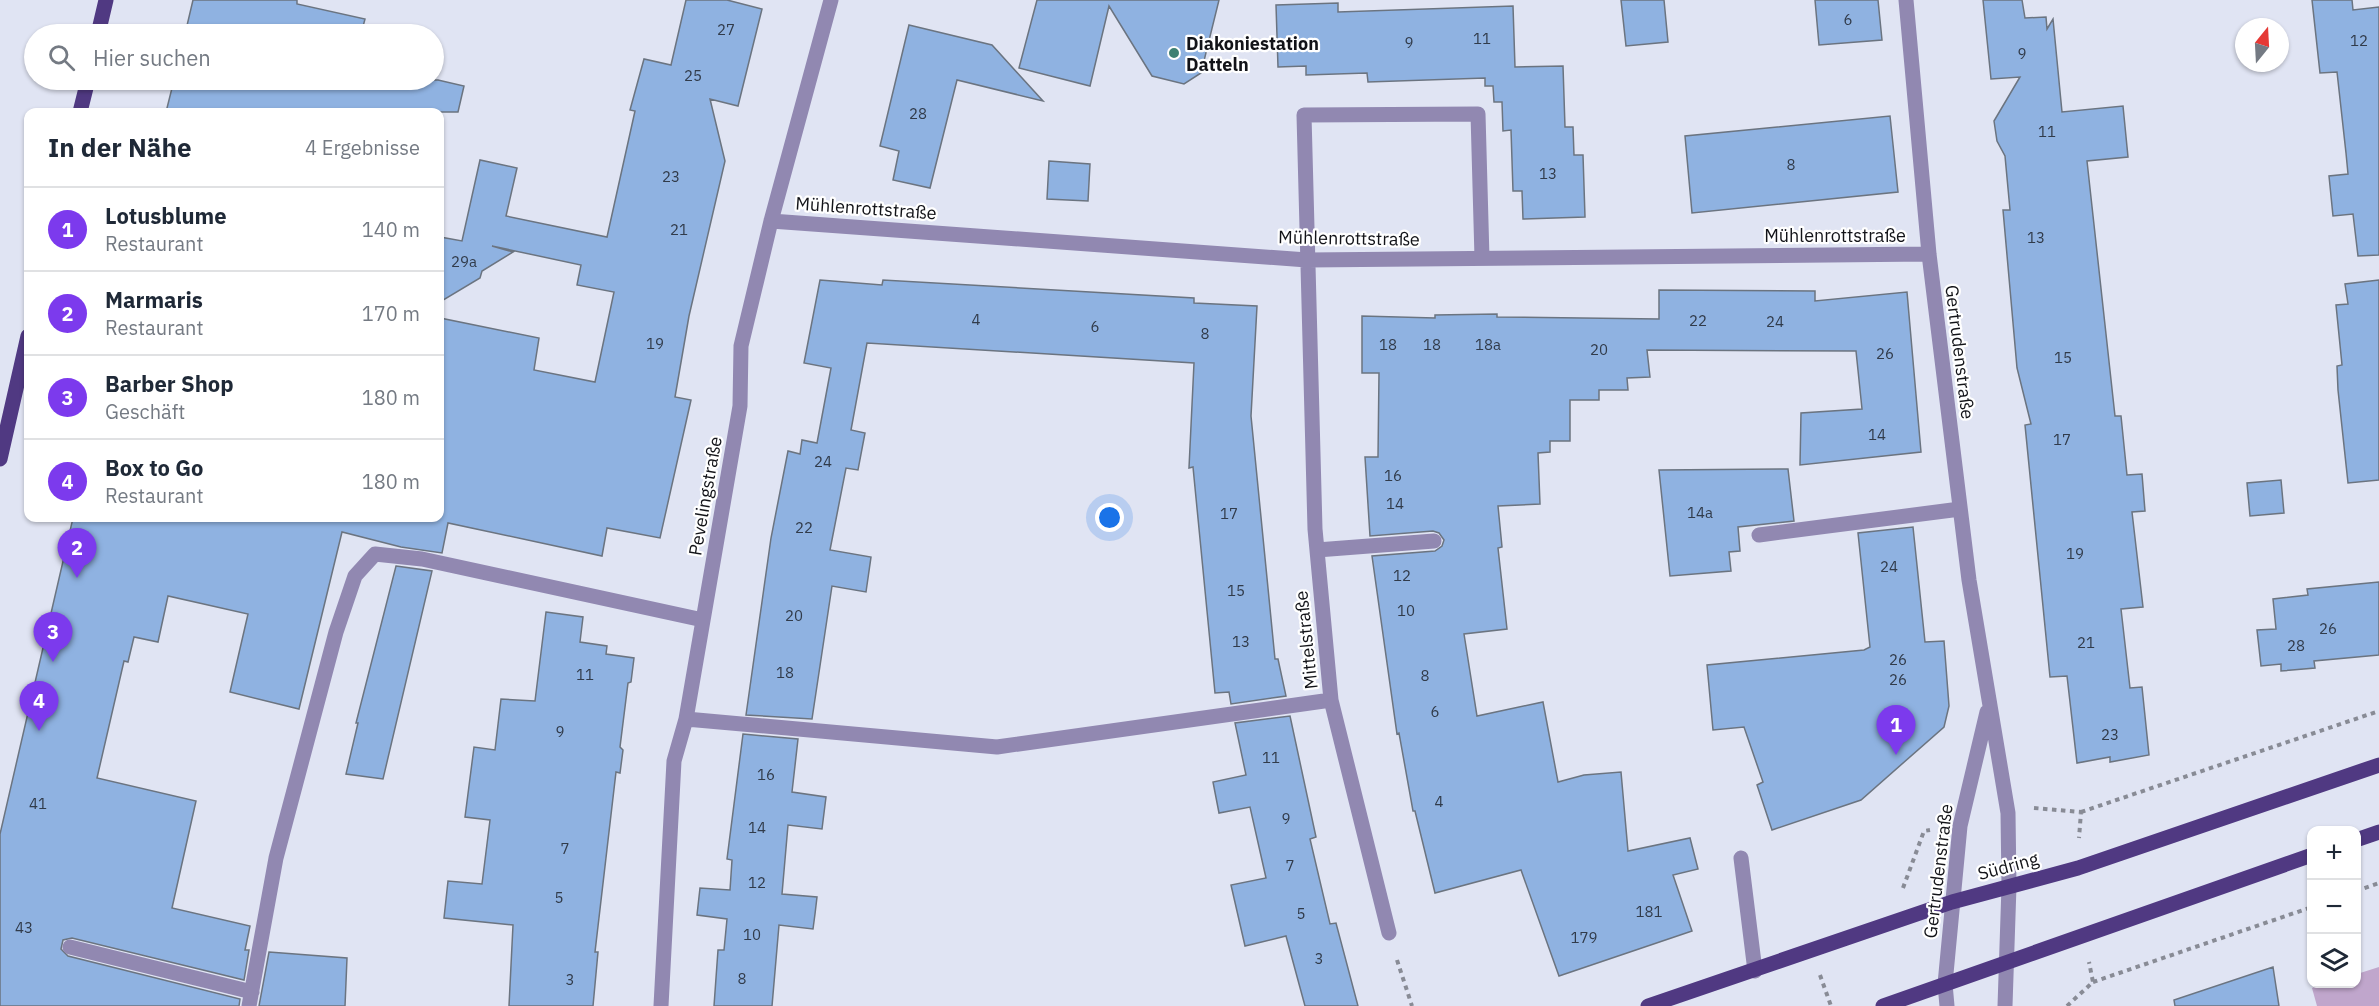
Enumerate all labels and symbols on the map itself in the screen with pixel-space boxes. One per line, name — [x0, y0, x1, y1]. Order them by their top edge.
house number: 6 — [1843, 10, 1853, 29]
north arrow — [2235, 18, 2289, 72]
house number: 27 — [717, 20, 735, 39]
house number: 11 — [1473, 29, 1491, 48]
house number: 12 — [2350, 31, 2368, 50]
place label: Diakoniestation Datteln — [1186, 32, 1319, 76]
house number: 9 — [1404, 33, 1414, 52]
house number: 9 — [2017, 44, 2027, 63]
marker: Diakoniestation Datteln — [1167, 46, 1181, 60]
house number: 25 — [684, 66, 702, 85]
house number: 28 — [909, 104, 927, 123]
house number: 11 — [2038, 122, 2056, 141]
house number: 8 — [1786, 155, 1796, 174]
house number: 13 — [1539, 164, 1557, 183]
house number: 23 — [662, 167, 680, 186]
street label: Mühlenrottstraße — [795, 192, 938, 224]
house number: 21 — [670, 220, 688, 239]
street label: Mühlenrottstraße — [1764, 224, 1906, 247]
street label: Mühlenrottstraße — [1278, 225, 1420, 251]
house number: 13 — [2027, 228, 2045, 247]
house number: 29a — [451, 252, 477, 271]
street label: Gertrudenstraße — [1940, 283, 1980, 421]
house number: 4 — [971, 310, 981, 329]
house number: 22 — [1689, 311, 1707, 330]
house number: 24 — [1766, 312, 1784, 331]
house number: 6 — [1090, 317, 1100, 336]
house number: 8 — [1200, 324, 1210, 343]
house number: 19 — [646, 334, 664, 353]
house number: 18 — [1379, 335, 1397, 354]
house number: 18 — [1423, 335, 1441, 354]
house number: 18a — [1475, 335, 1501, 354]
house number: 20 — [1590, 340, 1608, 359]
house number: 26 — [1876, 344, 1894, 363]
house number: 15 — [2054, 348, 2072, 367]
house number: 14 — [1868, 425, 1886, 444]
house number: 17 — [2053, 430, 2071, 449]
street label: Pevelingstraße — [683, 435, 727, 557]
house number: 24 — [814, 452, 832, 471]
house number: 16 — [1384, 466, 1402, 485]
house number: 14 — [1386, 494, 1404, 513]
your location — [1095, 503, 1124, 532]
house number: 14a — [1687, 503, 1713, 522]
house number: 17 — [1220, 504, 1238, 523]
house number: 22 — [795, 518, 813, 537]
pin: 2 — [58, 528, 97, 578]
house number: 19 — [2066, 544, 2084, 563]
house number: 24 — [1880, 557, 1898, 576]
house number: 12 — [1393, 566, 1411, 585]
house number: 15 — [1227, 581, 1245, 600]
street label: Mittelstraße — [1289, 590, 1323, 690]
house number: 10 — [1397, 601, 1415, 620]
house number: 20 — [785, 606, 803, 625]
pin: 3 — [34, 612, 72, 662]
house number: 26 — [2319, 619, 2337, 638]
house number: 13 — [1232, 632, 1250, 651]
house number: 21 — [2077, 633, 2095, 652]
house number: 28 — [2287, 636, 2305, 655]
house number: 26 — [1889, 650, 1907, 669]
house number: 18 — [776, 663, 794, 682]
house number: 11 — [576, 665, 594, 684]
house number: 8 — [1420, 666, 1430, 685]
house number: 26 — [1889, 670, 1907, 689]
pin: 4 — [20, 682, 58, 731]
house number: 6 — [1430, 702, 1440, 721]
pin: 1 — [1876, 706, 1916, 755]
house number: 9 — [555, 722, 565, 741]
house number: 23 — [2101, 725, 2119, 744]
house number: 11 — [1262, 748, 1280, 767]
house number: 16 — [757, 765, 775, 784]
house number: 4 — [1434, 792, 1444, 811]
house number: 41 — [29, 794, 47, 813]
street label: Gertrudenstraße — [1918, 802, 1958, 940]
house number: 9 — [1281, 809, 1291, 828]
house number: 14 — [748, 818, 766, 837]
house number: 7 — [560, 839, 570, 858]
street label: Südring — [1975, 847, 2041, 885]
house number: 7 — [1285, 856, 1295, 875]
house number: 12 — [748, 873, 766, 892]
house number: 5 — [554, 888, 564, 907]
house number: 181 — [1635, 902, 1663, 921]
house number: 5 — [1296, 904, 1306, 923]
house number: 43 — [15, 918, 33, 937]
house number: 10 — [743, 925, 761, 944]
house number: 179 — [1570, 928, 1598, 947]
house number: 3 — [1314, 949, 1324, 968]
house number: 8 — [737, 969, 747, 988]
house number: 3 — [565, 970, 575, 989]

